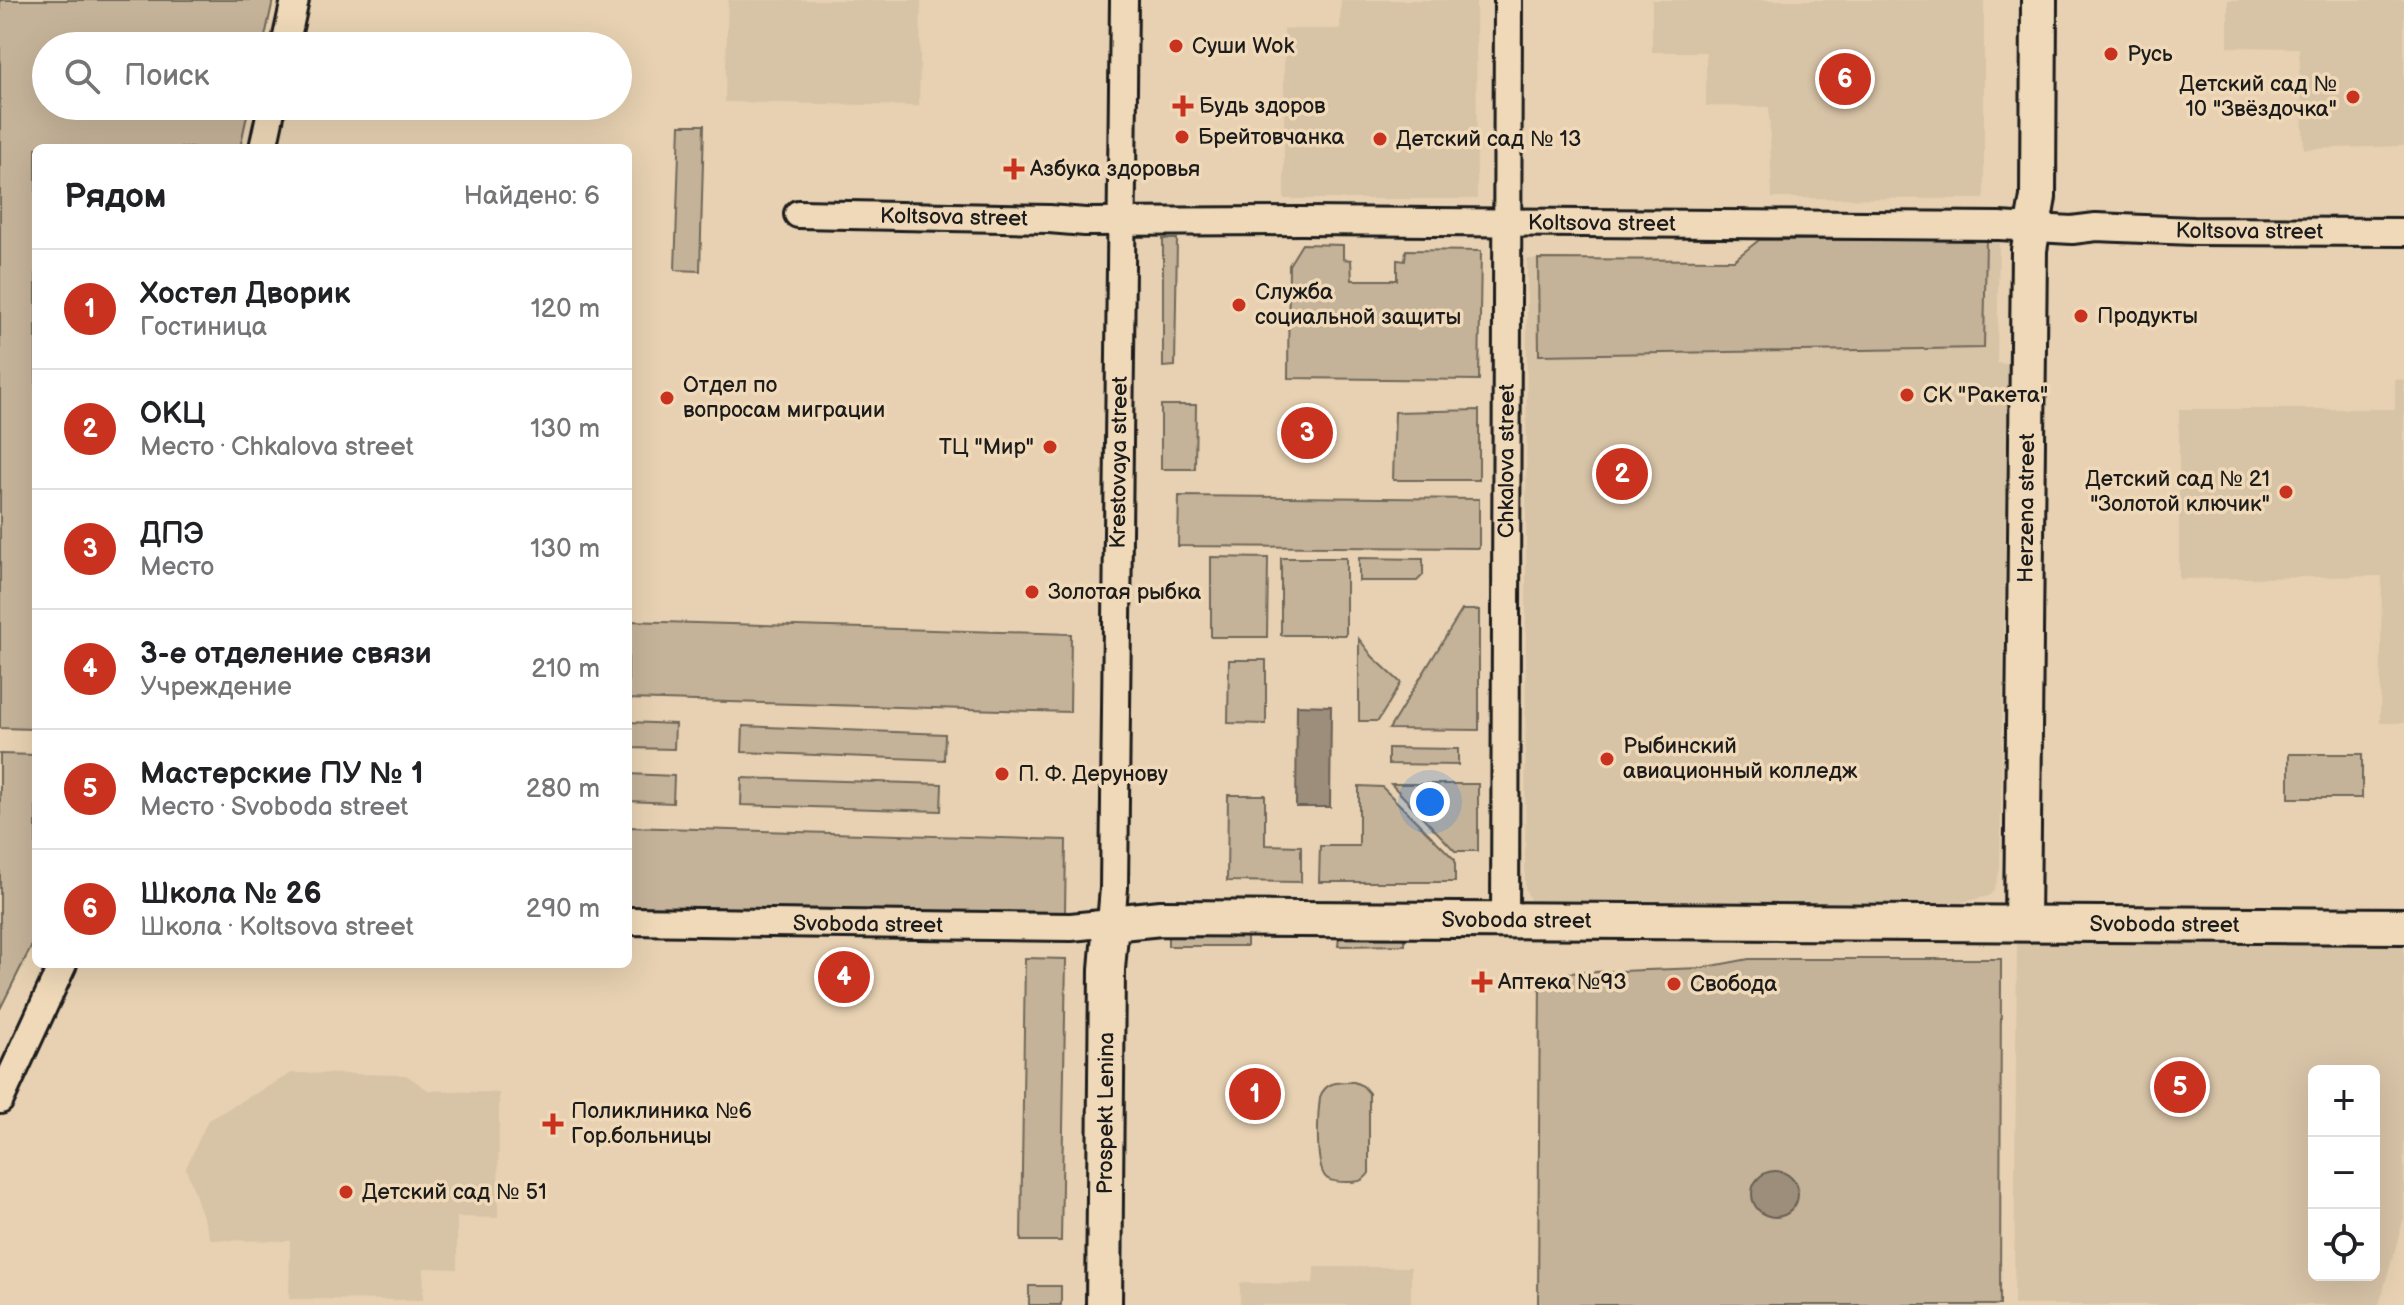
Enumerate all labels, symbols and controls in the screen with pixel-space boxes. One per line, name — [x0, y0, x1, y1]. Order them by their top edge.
search box — [32, 32, 632, 120]
place label: Суши Wok — [1192, 33, 1295, 60]
marker: Суши Wok — [1167, 37, 1185, 55]
place label: Русь — [2127, 41, 2173, 68]
marker: Русь — [2102, 45, 2120, 63]
pin: 6 — [1819, 49, 1871, 109]
icon: search — [60, 54, 104, 98]
text: Поиск — [124, 58, 210, 94]
place label: Детский сад № 10 "Звёздочка" — [2179, 71, 2337, 123]
marker: Детский сад № 10 "Звёздочка" — [2344, 88, 2362, 106]
place label: Будь здоров — [1199, 93, 1326, 120]
marker: Будь здоров — [1174, 97, 1192, 115]
place label: Брейтовчанка — [1198, 124, 1344, 151]
place label: Детский сад № 13 — [1396, 126, 1582, 153]
marker: Брейтовчанка — [1173, 128, 1191, 146]
marker: Детский сад № 13 — [1371, 130, 1389, 148]
place label: Азбука здоровья — [1029, 156, 1200, 183]
marker: Азбука здоровья — [1005, 160, 1023, 178]
text: Рядом — [64, 176, 166, 217]
text: Найдено: 6 — [464, 181, 600, 212]
street label: Koltsova street — [880, 202, 1028, 232]
street label: Koltsova street — [1528, 209, 1676, 237]
street label: Koltsova street — [2175, 217, 2324, 245]
text: Хостел Дворик — [140, 276, 350, 312]
place label: Служба социальной защиты — [1255, 279, 1461, 331]
text: 1 — [85, 294, 95, 325]
text: 120 m — [531, 294, 600, 325]
marker: Служба социальной защиты — [1230, 296, 1248, 314]
place label: Продукты — [2097, 303, 2198, 330]
marker: Продукты — [2072, 307, 2090, 325]
text: Гостиница — [140, 312, 267, 343]
place label: Отдел по вопросам миграции — [683, 372, 885, 424]
street label: Krestovaya street — [1104, 376, 1133, 549]
place label: СК "Ракета" — [1923, 382, 2048, 409]
street label: Chkalova street — [1493, 383, 1520, 538]
marker: СК "Ракета" — [1898, 386, 1916, 404]
marker: Отдел по вопросам миграции — [658, 389, 676, 407]
text: ОКЦ — [140, 396, 205, 432]
pin: 3 — [1281, 403, 1333, 463]
text: 2 — [82, 414, 98, 445]
text: 130 m — [530, 414, 600, 445]
text: Место · Chkalova street — [140, 432, 414, 463]
street label: Herzena street — [2012, 433, 2041, 583]
place label: ТЦ "Мир" — [939, 434, 1034, 461]
marker: ТЦ "Мир" — [1041, 438, 1059, 456]
pin: 2 — [1596, 444, 1648, 504]
place label: Детский сад № 21 "Золотой ключик" — [2085, 466, 2270, 518]
marker: Детский сад № 21 "Золотой ключик" — [2277, 483, 2295, 501]
text: ДПЭ — [140, 516, 204, 552]
text: 3 — [82, 534, 98, 565]
text: 130 m — [530, 534, 600, 565]
text: Место — [140, 552, 214, 583]
place label: Золотая рыбка — [1048, 579, 1201, 606]
marker: Золотая рыбка — [1023, 583, 1041, 601]
text: 3-е отделение связи — [140, 636, 432, 672]
text: 4 — [82, 654, 98, 685]
text: 210 m — [531, 654, 600, 685]
text: Учреждение — [140, 672, 292, 703]
place label: Рыбинский авиационный колледж — [1623, 733, 1858, 785]
marker: Рыбинский авиационный колледж — [1598, 750, 1616, 768]
text: Мастерские ПУ № 1 — [140, 756, 424, 792]
place label: П. Ф. Дерунову — [1018, 761, 1168, 788]
marker: П. Ф. Дерунову — [993, 765, 1011, 783]
text: 5 — [82, 774, 98, 805]
text: 280 m — [526, 774, 600, 805]
your location — [1410, 782, 1450, 822]
text: Место · Svoboda street — [140, 792, 408, 823]
text: Школа № 26 — [140, 876, 322, 912]
text: 6 — [82, 894, 98, 925]
text: 290 m — [526, 894, 600, 925]
street label: Svoboda street — [1441, 906, 1592, 934]
street label: Svoboda street — [793, 910, 943, 939]
street label: Svoboda street — [2089, 910, 2240, 938]
text: Школа · Koltsova street — [140, 912, 414, 943]
pin: 4 — [818, 947, 870, 1007]
place label: Аптека №93 — [1497, 969, 1627, 996]
place label: Свобода — [1690, 971, 1777, 998]
marker: Аптека №93 — [1473, 973, 1491, 991]
marker: Свобода — [1665, 975, 1683, 993]
street label: Prospekt Lenina — [1091, 1032, 1120, 1194]
pin: 5 — [2154, 1057, 2206, 1117]
pin: 1 — [1229, 1064, 1281, 1124]
map controls — [2308, 1065, 2380, 1281]
button: + — [2308, 1065, 2380, 1137]
place label: Поликлиника №6 Гор.больницы — [571, 1098, 752, 1150]
marker: Поликлиника №6 Гор.больницы — [542, 1113, 564, 1135]
button: − — [2308, 1137, 2380, 1209]
place label: Детский сад № 51 — [362, 1179, 547, 1206]
marker: Детский сад № 51 — [337, 1183, 355, 1201]
button: locate — [2308, 1209, 2380, 1281]

